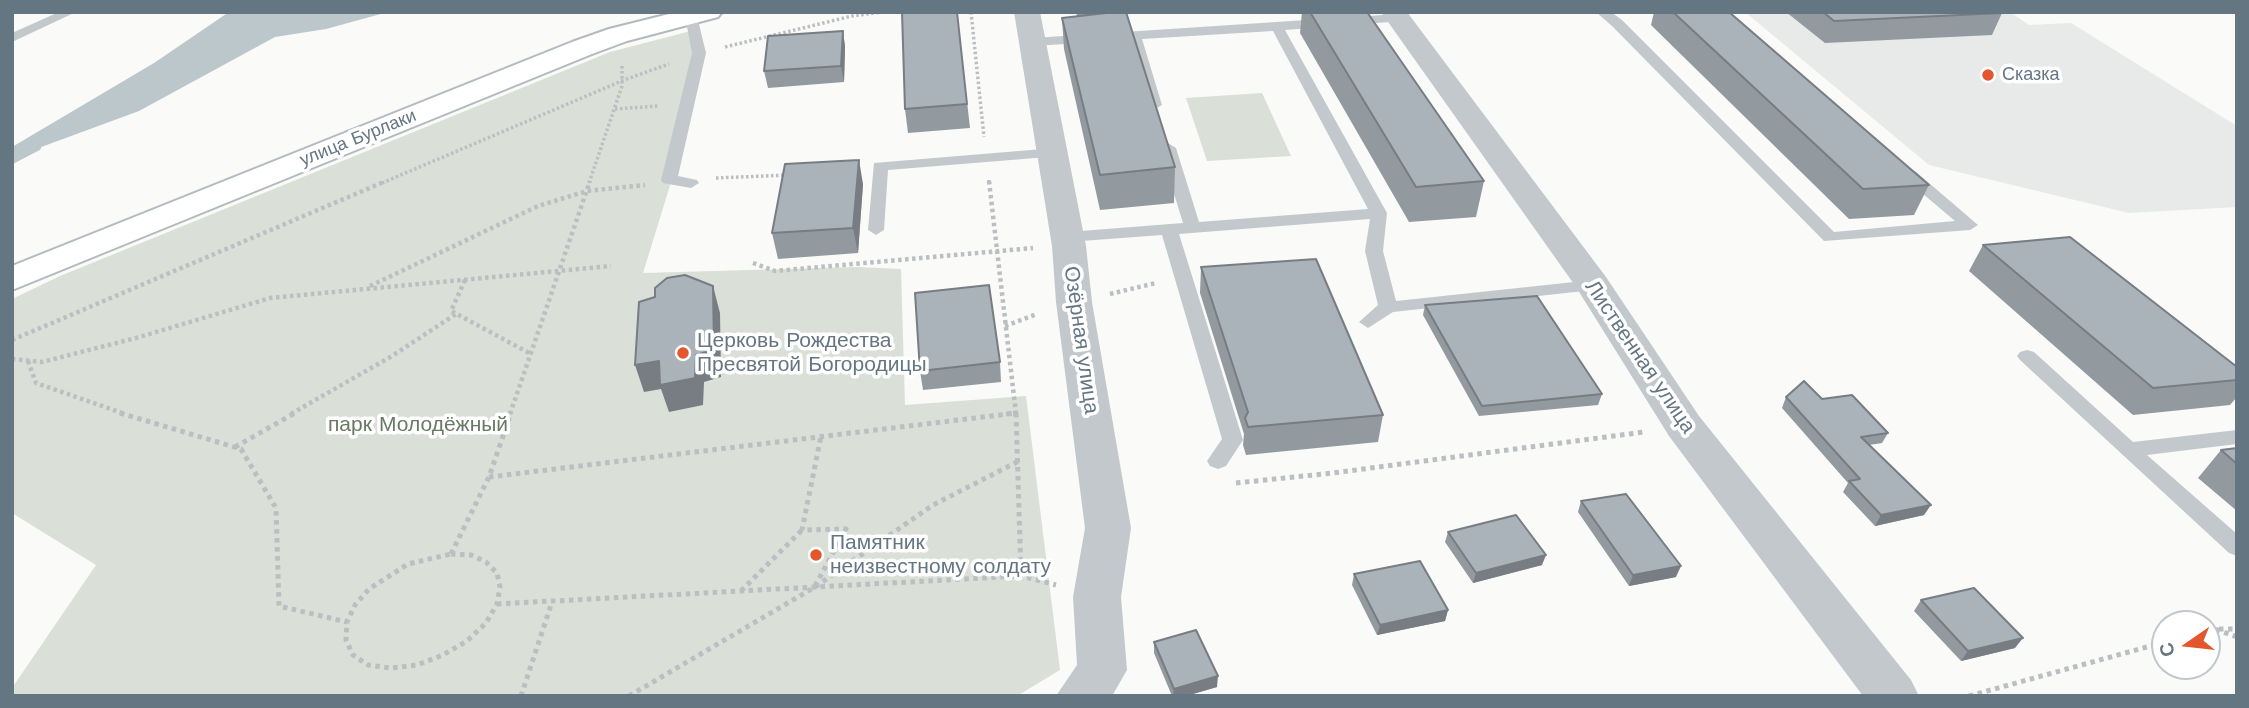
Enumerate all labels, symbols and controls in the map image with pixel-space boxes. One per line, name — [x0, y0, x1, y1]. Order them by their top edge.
place label: Сказка — [2002, 64, 2060, 86]
marker: Сказка — [1980, 67, 1996, 83]
street label: улица Бурлаки — [297, 105, 419, 171]
street label: Озёрная улица — [1058, 265, 1104, 415]
street label: Лиственная улица — [1579, 276, 1701, 438]
place label: Церковь Рождества Пресвятой Богородицы — [697, 328, 927, 378]
marker: Церковь Рождества Пресвятой Богородицы — [675, 345, 691, 361]
park label: парк Молодёжный — [328, 412, 508, 438]
place label: Памятник неизвестному солдату — [830, 530, 1051, 580]
marker: Памятник неизвестному солдату — [808, 547, 824, 563]
north arrow — [2151, 610, 2221, 680]
text: С — [2154, 640, 2180, 659]

